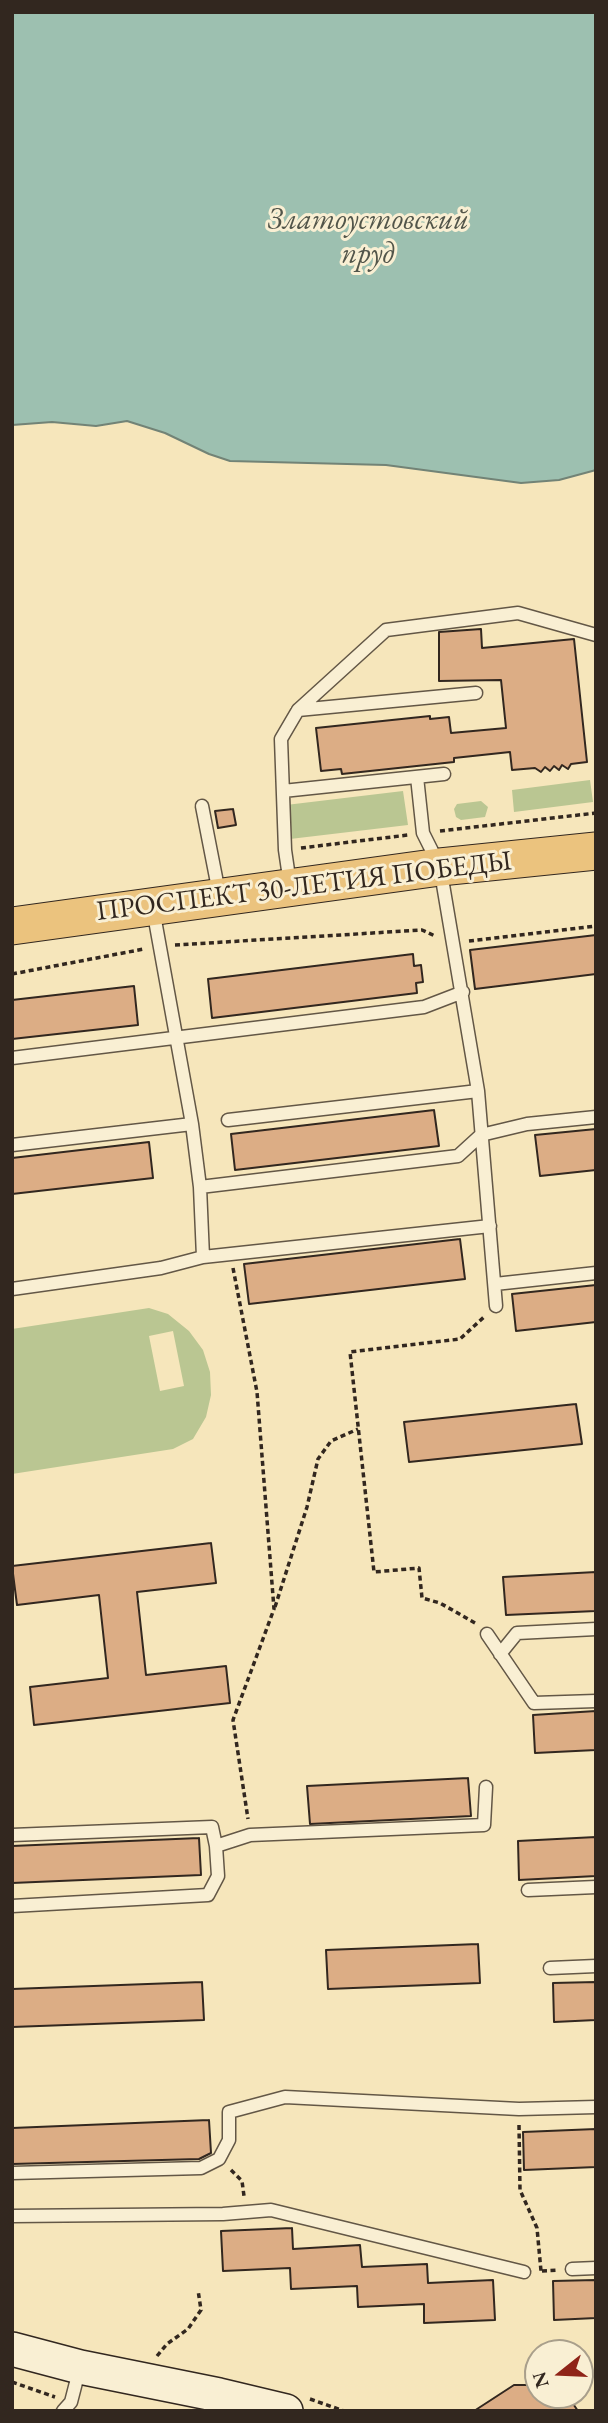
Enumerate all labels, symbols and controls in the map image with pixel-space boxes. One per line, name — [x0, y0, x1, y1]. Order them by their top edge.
water label: Златоустовский пруд — [267, 203, 469, 274]
street label: ПРОСПЕКТ 30-ЛЕТИЯ ПОБЕДЫ — [94, 845, 514, 929]
north arrow — [524, 2339, 594, 2409]
text: N — [526, 2369, 555, 2391]

